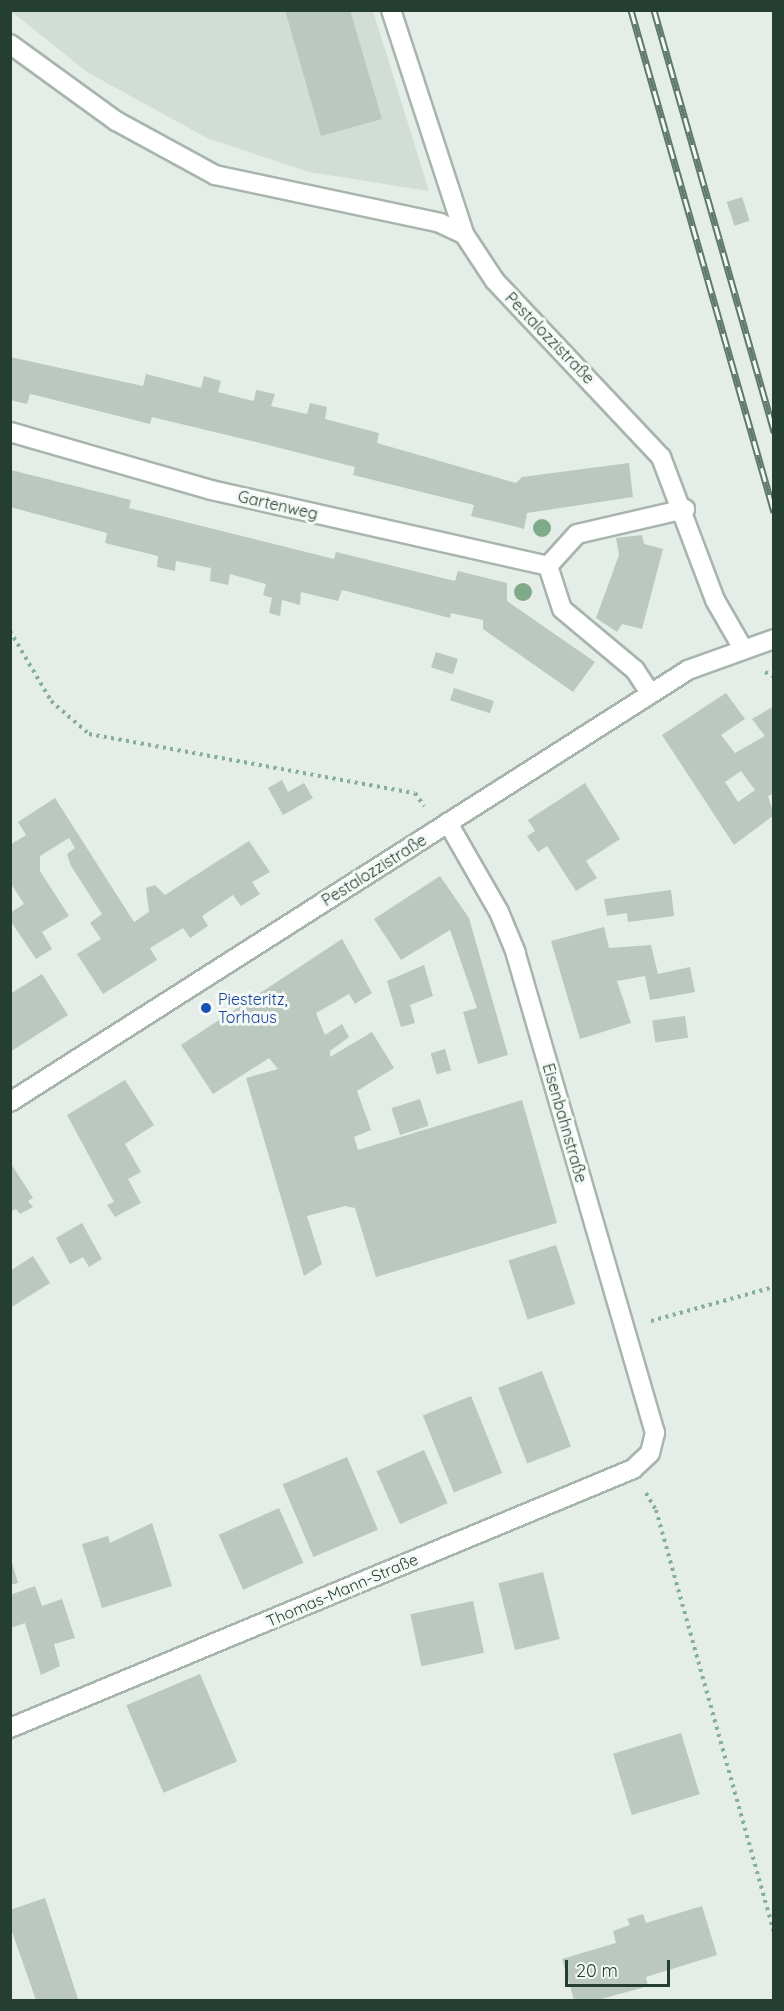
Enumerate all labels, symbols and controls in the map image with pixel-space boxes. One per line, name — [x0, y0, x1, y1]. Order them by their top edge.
street label: Pestalozzistraße — [501, 288, 599, 388]
street label: Gartenweg — [236, 486, 320, 524]
street label: Pestalozzistraße — [318, 830, 430, 910]
place label: Piesteritz, Torhaus — [218, 989, 288, 1027]
marker: Piesteritz, Torhaus — [199, 1001, 213, 1015]
street label: Eisenbahnstraße — [539, 1061, 591, 1185]
street label: Thomas-Mann-Straße — [263, 1549, 421, 1631]
scale bar — [568, 1948, 673, 1986]
text: 20 m — [576, 1959, 618, 1982]

